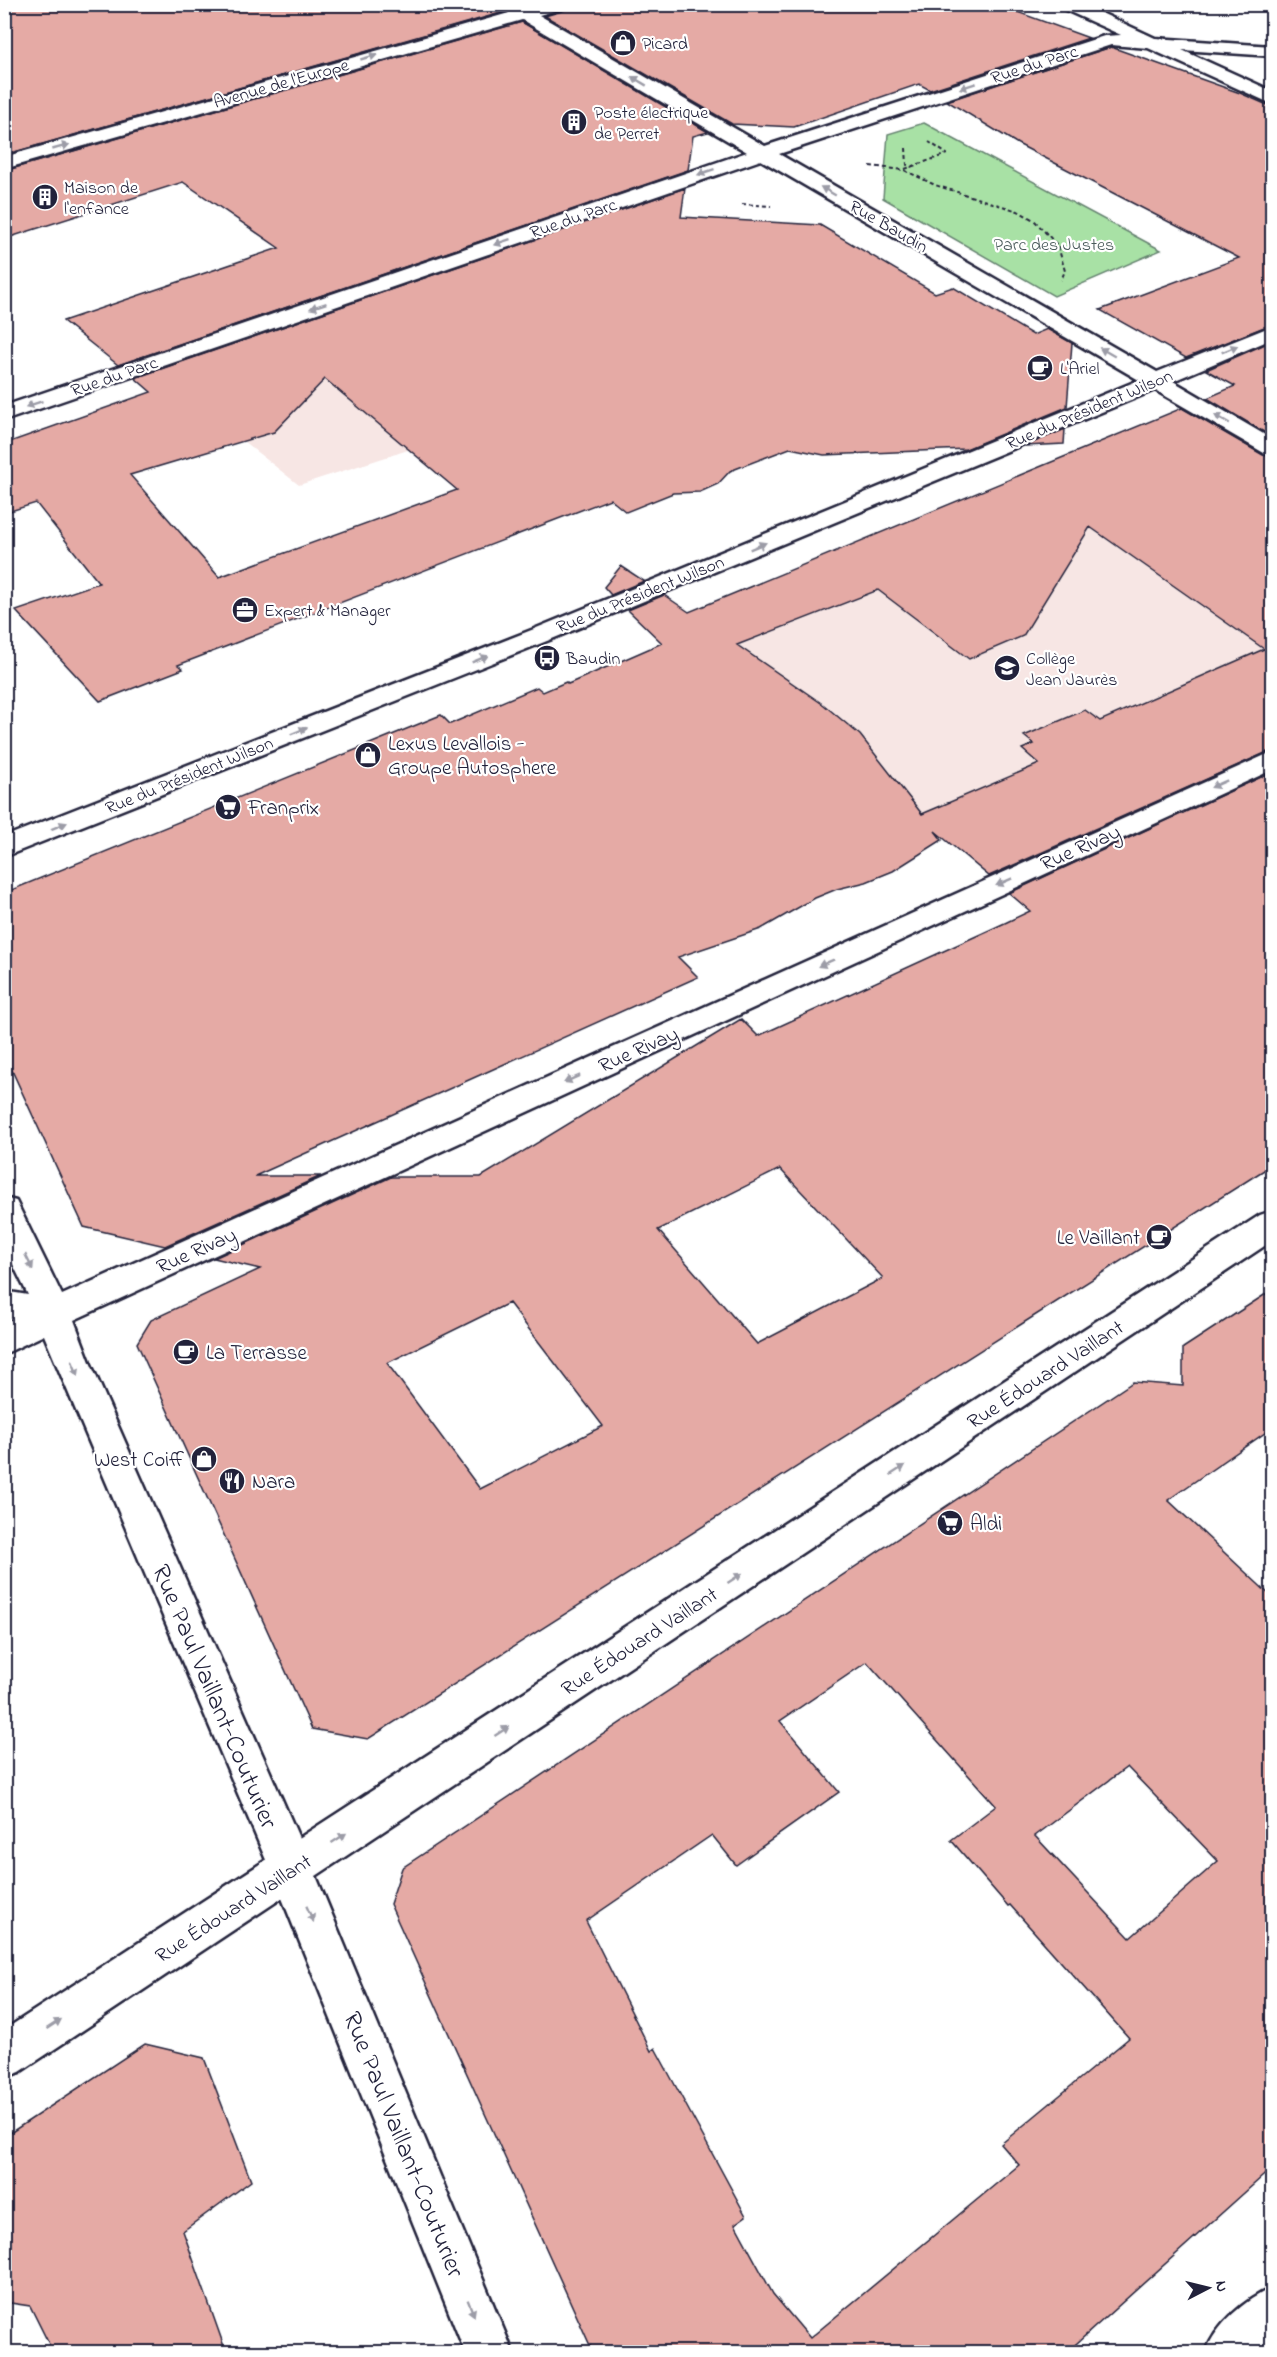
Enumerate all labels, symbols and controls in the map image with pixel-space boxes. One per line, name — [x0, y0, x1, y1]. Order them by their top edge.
shop icon: Picard — [608, 28, 638, 58]
place label: Picard — [642, 32, 688, 58]
street label: Rue du Parc — [988, 40, 1082, 92]
one-way arrow — [360, 52, 378, 62]
street label: Avenue de l'Europe — [211, 53, 353, 117]
one-way arrow — [631, 75, 647, 86]
one-way arrow — [959, 81, 977, 91]
place label: Poste électrique de Perret — [594, 101, 709, 148]
building icon: Poste électrique de Perret — [559, 107, 589, 137]
one-way arrow — [52, 142, 70, 151]
one-way arrow — [697, 168, 715, 177]
place label: Maison de l'enfance — [64, 176, 139, 223]
building icon: Maison de l'enfance — [30, 182, 60, 212]
one-way arrow — [820, 186, 837, 196]
street label: Rue du Parc — [527, 193, 621, 247]
street label: Rue Baudin — [844, 195, 932, 261]
park label: Parc des Justes — [994, 233, 1114, 259]
one-way arrow — [493, 238, 511, 248]
one-way arrow — [309, 301, 327, 311]
one-way arrow — [1222, 344, 1240, 354]
one-way arrow — [1098, 347, 1115, 357]
street label: Rue du Parc — [68, 351, 162, 405]
cafe icon: L'Ariel — [1025, 353, 1055, 383]
place label: L'Ariel — [1060, 357, 1100, 383]
street label: Rue du Président Wilson — [1002, 364, 1177, 458]
one-way arrow — [25, 399, 43, 409]
one-way arrow — [1213, 414, 1230, 424]
one-way arrow — [749, 541, 767, 551]
street label: Rue du Président Wilson — [553, 550, 729, 641]
office icon: Expert & Manager — [230, 595, 260, 625]
place label: Expert & Manager — [264, 599, 391, 626]
bus stop icon: Baudin — [532, 643, 562, 673]
place label: Baudin — [565, 647, 620, 673]
place label: Collège Jean Jaurès — [1026, 647, 1118, 694]
school or university icon: Collège Jean Jaurès — [992, 653, 1022, 683]
one-way arrow — [471, 654, 489, 664]
one-way arrow — [290, 726, 308, 736]
place label: Lexus Levallois - Groupe Autosphere — [388, 730, 557, 784]
street label: Rue du Président Wilson — [102, 731, 278, 822]
shop icon: Lexus Levallois - Groupe Autosphere — [353, 740, 383, 770]
one-way arrow — [1210, 779, 1228, 789]
supermarket icon: Franprix — [213, 792, 243, 822]
place label: Franprix — [247, 794, 319, 824]
street label: Rue Rivay — [1036, 818, 1126, 882]
one-way arrow — [50, 821, 68, 830]
one-way arrow — [994, 877, 1012, 887]
one-way arrow — [817, 958, 835, 968]
street label: Rue Rivay — [594, 1020, 684, 1084]
one-way arrow — [564, 1074, 581, 1083]
street label: Rue Rivay — [152, 1221, 242, 1285]
cafe icon: Le Vaillant — [1144, 1222, 1174, 1252]
place label: Le Vaillant — [1057, 1224, 1140, 1254]
one-way arrow — [25, 1253, 34, 1270]
street label: Rue Édouard Vaillant — [962, 1314, 1130, 1438]
cafe icon: La Terrasse — [171, 1337, 201, 1367]
place label: La Terrasse — [206, 1339, 308, 1369]
one-way arrow — [70, 1360, 80, 1378]
shop icon: West Coiff — [189, 1444, 219, 1474]
place label: West Coiff — [94, 1446, 185, 1476]
one-way arrow — [890, 1465, 906, 1476]
restaurant icon: Nara — [217, 1466, 247, 1496]
place label: Nara — [252, 1468, 295, 1498]
supermarket icon: Aldi — [935, 1508, 965, 1538]
place label: Aldi — [970, 1510, 1002, 1540]
street label: Rue Paul Vaillant-Couturier — [140, 1559, 287, 1836]
one-way arrow — [727, 1572, 743, 1583]
street label: Rue Édouard Vaillant — [556, 1581, 724, 1705]
one-way arrow — [494, 1726, 510, 1737]
one-way arrow — [331, 1833, 347, 1844]
street label: Rue Édouard Vaillant — [150, 1848, 318, 1972]
one-way arrow — [306, 1905, 315, 1922]
street label: Rue Paul Vaillant-Couturier — [331, 2006, 473, 2285]
one-way arrow — [45, 2018, 61, 2030]
north arrow — [1178, 2258, 1238, 2318]
text: N — [1208, 2280, 1233, 2293]
one-way arrow — [466, 2300, 476, 2318]

